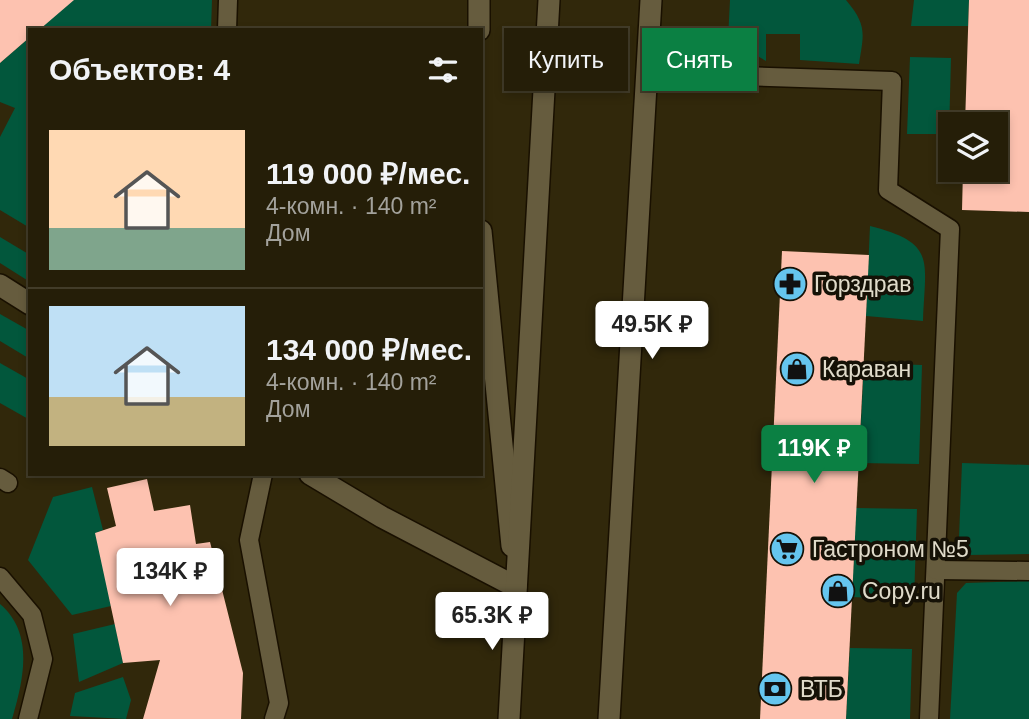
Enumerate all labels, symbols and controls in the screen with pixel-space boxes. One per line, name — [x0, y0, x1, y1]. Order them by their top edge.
chip: Купить — [504, 28, 628, 91]
chip: Снять — [642, 28, 757, 91]
icon: filters — [424, 51, 462, 89]
text: Объектов: 4 — [49, 53, 230, 86]
map controls — [938, 112, 1008, 182]
button: layers — [938, 112, 1008, 182]
text: 119 000 ₽/мес. — [266, 157, 470, 190]
icon: home — [105, 158, 189, 242]
text: 4-комн. · 140 m² — [266, 193, 437, 219]
text: Дом — [266, 220, 310, 246]
pharmacy icon: Горздрав — [771, 265, 809, 303]
place label: Горздрав — [814, 271, 912, 297]
pin: 49.5K ₽ — [587, 302, 717, 361]
text: 49.5K ₽ — [611, 311, 693, 337]
text: 134 000 ₽/мес. — [266, 333, 472, 366]
icon: home — [105, 334, 189, 418]
shop icon: Караван — [778, 350, 816, 388]
place label: Караван — [822, 356, 911, 382]
text: 4-комн. · 140 m² — [266, 369, 437, 395]
text: Дом — [266, 396, 310, 422]
pin: 119K ₽ — [757, 426, 871, 485]
text: 119K ₽ — [777, 435, 851, 461]
supermarket icon: Гастроном №5 — [768, 530, 806, 568]
place label: Гастроном №5 — [812, 536, 969, 562]
pin: 134K ₽ — [113, 548, 227, 608]
text: 134K ₽ — [133, 558, 207, 584]
shop icon: Copy.ru — [819, 572, 857, 610]
place label: Copy.ru — [862, 578, 941, 604]
pin: 65.3K ₽ — [427, 592, 557, 652]
text: 65.3K ₽ — [451, 602, 533, 628]
bank icon: ВТБ — [756, 670, 794, 708]
place label: ВТБ — [800, 676, 843, 702]

